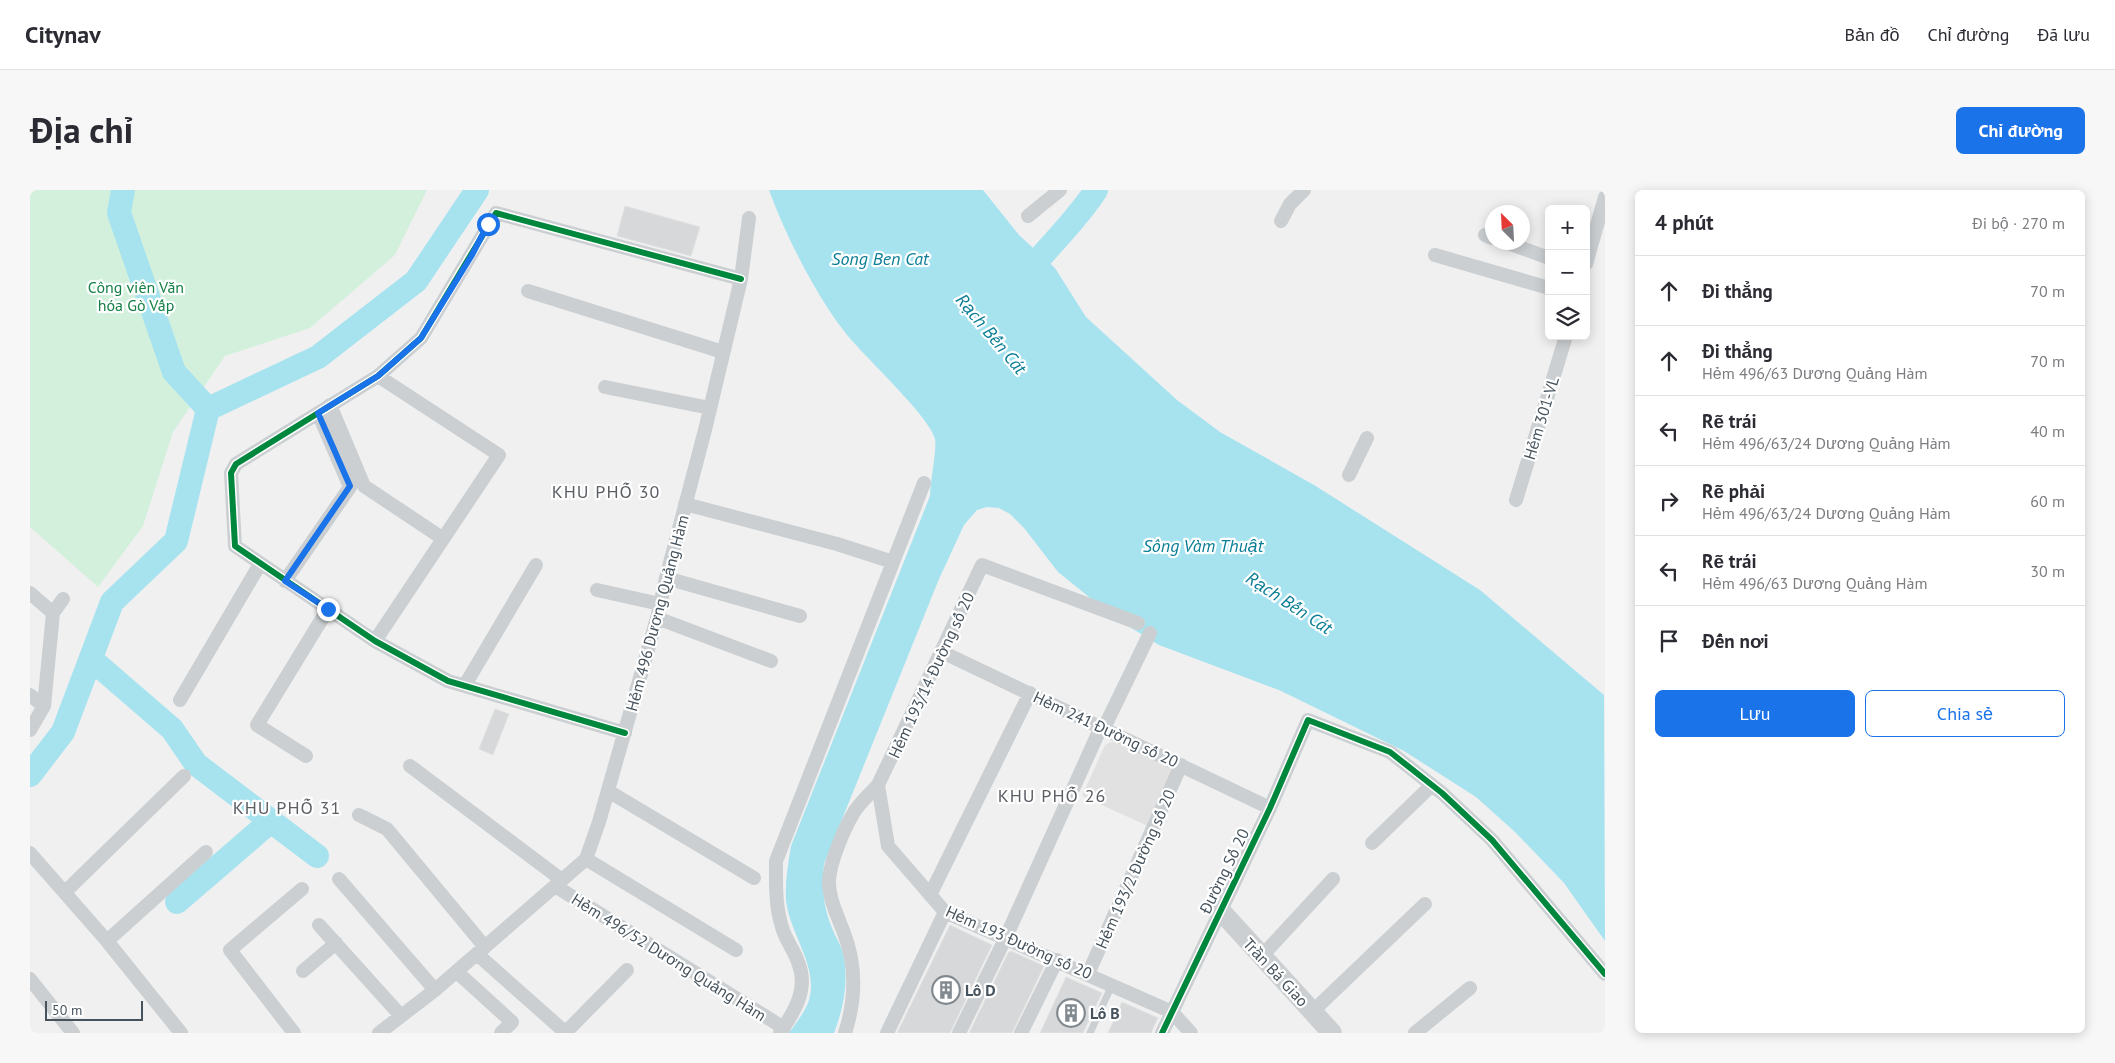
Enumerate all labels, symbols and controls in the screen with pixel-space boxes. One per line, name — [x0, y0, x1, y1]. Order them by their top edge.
text: Citynav — [25, 19, 101, 50]
text: Bản đồ — [1844, 23, 1899, 46]
text: Chỉ đường — [1927, 23, 2009, 46]
text: Đã lưu — [2037, 23, 2090, 46]
text: Địa chỉ — [30, 107, 133, 153]
button: Chỉ đường — [1956, 107, 2085, 154]
north arrow — [1485, 205, 1530, 250]
map controls — [1545, 205, 1590, 340]
button: + — [1545, 205, 1590, 250]
text: 4 phút — [1655, 209, 1714, 236]
route start — [477, 213, 500, 236]
text: Đi bộ · 270 m — [1972, 213, 2065, 233]
water label: Song Ben Cat — [831, 247, 930, 270]
button: − — [1545, 250, 1590, 295]
park label: Công viên Văn hóa Gò Vấp — [88, 277, 184, 315]
icon: ahead — [1655, 277, 1683, 305]
text: Đi thẳng — [1702, 279, 1773, 303]
text: 70 m — [2030, 281, 2065, 301]
water label: Rạch Bến Cát — [951, 289, 1033, 380]
button: layers — [1545, 295, 1590, 340]
text: Đi thẳng — [1702, 339, 1773, 363]
icon: ahead — [1655, 347, 1683, 375]
text: 70 m — [2030, 351, 2065, 371]
text: Hẻm 496/63 Dương Quảng Hàm — [1702, 363, 1928, 383]
street label: Hẻm 301-VL — [1519, 374, 1563, 462]
text: Rẽ trái — [1702, 409, 1757, 433]
icon: left — [1655, 417, 1683, 445]
text: 40 m — [2030, 421, 2065, 441]
text: Hẻm 496/63/24 Dương Quảng Hàm — [1702, 433, 1951, 453]
text: Rẽ phải — [1702, 479, 1765, 503]
district label: KHU PHỐ 30 — [552, 480, 660, 503]
icon: right — [1655, 487, 1683, 515]
text: 60 m — [2030, 491, 2065, 511]
text: Hẻm 496/63/24 Dương Quảng Hàm — [1702, 503, 1951, 523]
street label: Hẻm 496 Dương Quảng Hàm — [621, 513, 693, 713]
water label: Sông Vàm Thuật — [1143, 534, 1265, 557]
text: Rẽ trái — [1702, 549, 1757, 573]
icon: left — [1655, 557, 1683, 585]
text: 30 m — [2030, 561, 2065, 581]
water label: Rạch Bến Cát — [1242, 566, 1338, 640]
text: Hẻm 496/63 Dương Quảng Hàm — [1702, 573, 1928, 593]
street label: Hẻm 193/14 Đường số 20 — [884, 589, 978, 761]
route end — [317, 598, 340, 621]
icon: arrive — [1655, 627, 1683, 655]
text: Đến nơi — [1702, 629, 1769, 653]
street label: Hẻm 241 Đường số 20 — [1030, 687, 1182, 772]
button: Lưu — [1655, 690, 1855, 737]
button: Chia sẻ — [1865, 690, 2065, 737]
district label: KHU PHỐ 26 — [998, 784, 1106, 807]
street label: Hẻm 193/2 Đường số 20 — [1091, 786, 1179, 952]
district label: KHU PHỐ 31 — [233, 796, 341, 819]
street label: Đường Số 20 — [1194, 825, 1253, 918]
street label: Hẻm 496/52 Dương Quảng Hàm — [568, 889, 770, 1025]
street label: Hẻm 193 Đường số 20 — [943, 901, 1095, 983]
street label: Trần Bá Giao — [1239, 933, 1313, 1011]
building icon: Lô D — [931, 975, 961, 1005]
place label: Lô D — [965, 980, 996, 1000]
scale bar — [45, 998, 142, 1021]
building icon: Lô B — [1056, 998, 1086, 1028]
text: 50 m — [52, 1001, 82, 1019]
place label: Lô B — [1090, 1003, 1120, 1023]

